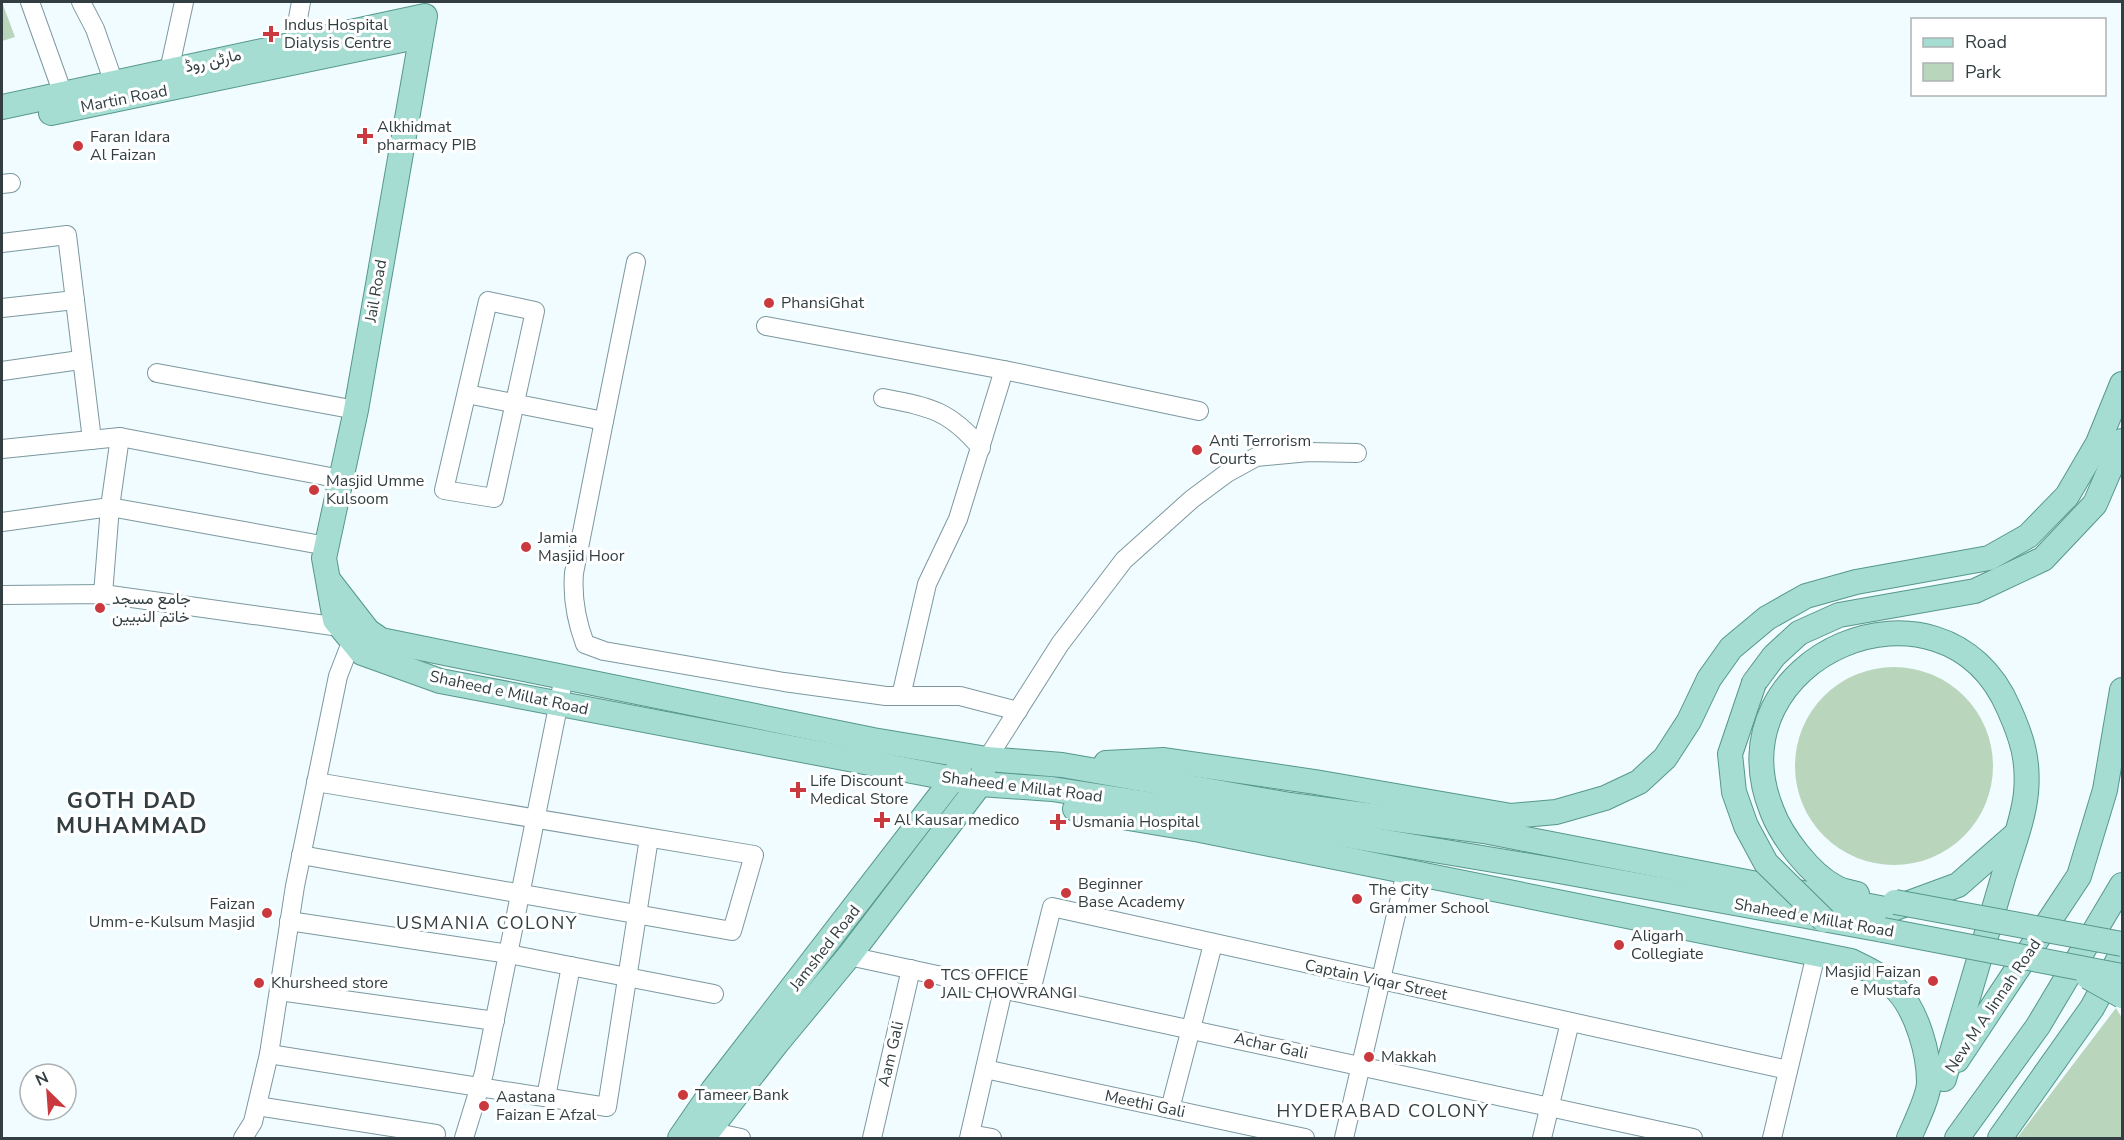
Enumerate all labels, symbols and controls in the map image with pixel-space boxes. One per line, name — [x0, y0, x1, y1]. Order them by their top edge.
place label: Indus Hospital Dialysis Centre — [284, 14, 391, 54]
legend — [1911, 18, 2106, 96]
marker: Indus Hospital Dialysis Centre — [262, 25, 280, 43]
text: Road — [1965, 30, 2007, 54]
street label: مارٹن روڈ — [183, 44, 243, 78]
text: Park — [1965, 60, 2002, 84]
street label: Martin Road — [79, 80, 169, 118]
place label: Alkhidmat pharmacy PIB — [377, 116, 477, 156]
place label: Faran Idara Al Faizan — [90, 126, 170, 166]
marker: Alkhidmat pharmacy PIB — [358, 129, 372, 143]
marker: Faran Idara Al Faizan — [71, 139, 85, 153]
street label: Jail Road — [359, 258, 392, 325]
place label: PhansiGhat — [781, 292, 864, 314]
marker: PhansiGhat — [762, 296, 776, 310]
place label: Anti Terrorism Courts — [1209, 430, 1311, 470]
marker: Anti Terrorism Courts — [1190, 443, 1204, 457]
place label: Masjid Umme Kulsoom — [326, 470, 424, 510]
marker: Masjid Umme Kulsoom — [307, 483, 321, 497]
place label: Jamia Masjid Hoor — [537, 527, 625, 567]
marker: Jamia Masjid Hoor — [519, 540, 533, 554]
place label: جامع مسجد خاتم النبیین — [112, 588, 191, 628]
marker: جامع مسجد خاتم النبیین — [93, 601, 107, 615]
street label: Shaheed e Millat Road — [428, 665, 590, 721]
street label: Shaheed e Millat Road — [940, 766, 1104, 808]
place label: Life Discount Medical Store — [810, 770, 908, 810]
marker: Life Discount Medical Store — [791, 783, 805, 797]
district label: GOTH DAD MUHAMMAD — [56, 786, 208, 841]
place label: Al Kausar medico — [894, 809, 1019, 831]
place label: Usmania Hospital — [1072, 811, 1200, 833]
marker: Al Kausar medico — [875, 813, 889, 827]
marker: Usmania Hospital — [1049, 813, 1067, 831]
place label: Beginner Base Academy — [1078, 873, 1185, 913]
place label: The City Grammer School — [1369, 879, 1490, 919]
marker: Beginner Base Academy — [1059, 886, 1073, 900]
marker: The City Grammer School — [1350, 892, 1364, 906]
place label: Faizan Umm-e-Kulsum Masjid — [89, 893, 255, 933]
street label: Shaheed e Millat Road — [1732, 893, 1896, 943]
street label: Jamshed Road — [784, 901, 865, 996]
marker: Faizan Umm-e-Kulsum Masjid — [260, 906, 274, 920]
district label: USMANIA COLONY — [396, 911, 578, 935]
place label: Aligarh Collegiate — [1631, 925, 1704, 965]
street label: New M A Jinnah Road — [1940, 935, 2046, 1077]
marker: Aligarh Collegiate — [1612, 938, 1626, 952]
street label: Captain Viqar Street — [1303, 954, 1450, 1006]
place label: Masjid Faizan e Mustafa — [1825, 961, 1921, 1001]
place label: TCS OFFICE JAIL CHOWRANGI — [940, 964, 1077, 1004]
place label: Khursheed store — [271, 972, 388, 994]
marker: Masjid Faizan e Mustafa — [1926, 974, 1940, 988]
marker: Khursheed store — [252, 976, 266, 990]
marker: TCS OFFICE JAIL CHOWRANGI — [922, 977, 936, 991]
street label: Aam Gali — [873, 1019, 909, 1089]
street label: Achar Gali — [1232, 1027, 1310, 1065]
place label: Makkah — [1381, 1046, 1437, 1068]
marker: Makkah — [1362, 1050, 1376, 1064]
north arrow — [18, 1062, 78, 1122]
text: N — [32, 1067, 52, 1092]
place label: Tameer Bank — [695, 1084, 790, 1106]
street label: Meethi Gali — [1103, 1085, 1187, 1123]
place label: Aastana Faizan E Afzal — [496, 1086, 597, 1126]
marker: Tameer Bank — [676, 1088, 690, 1102]
marker: Aastana Faizan E Afzal — [477, 1099, 491, 1113]
district label: HYDERABAD COLONY — [1276, 1099, 1490, 1123]

